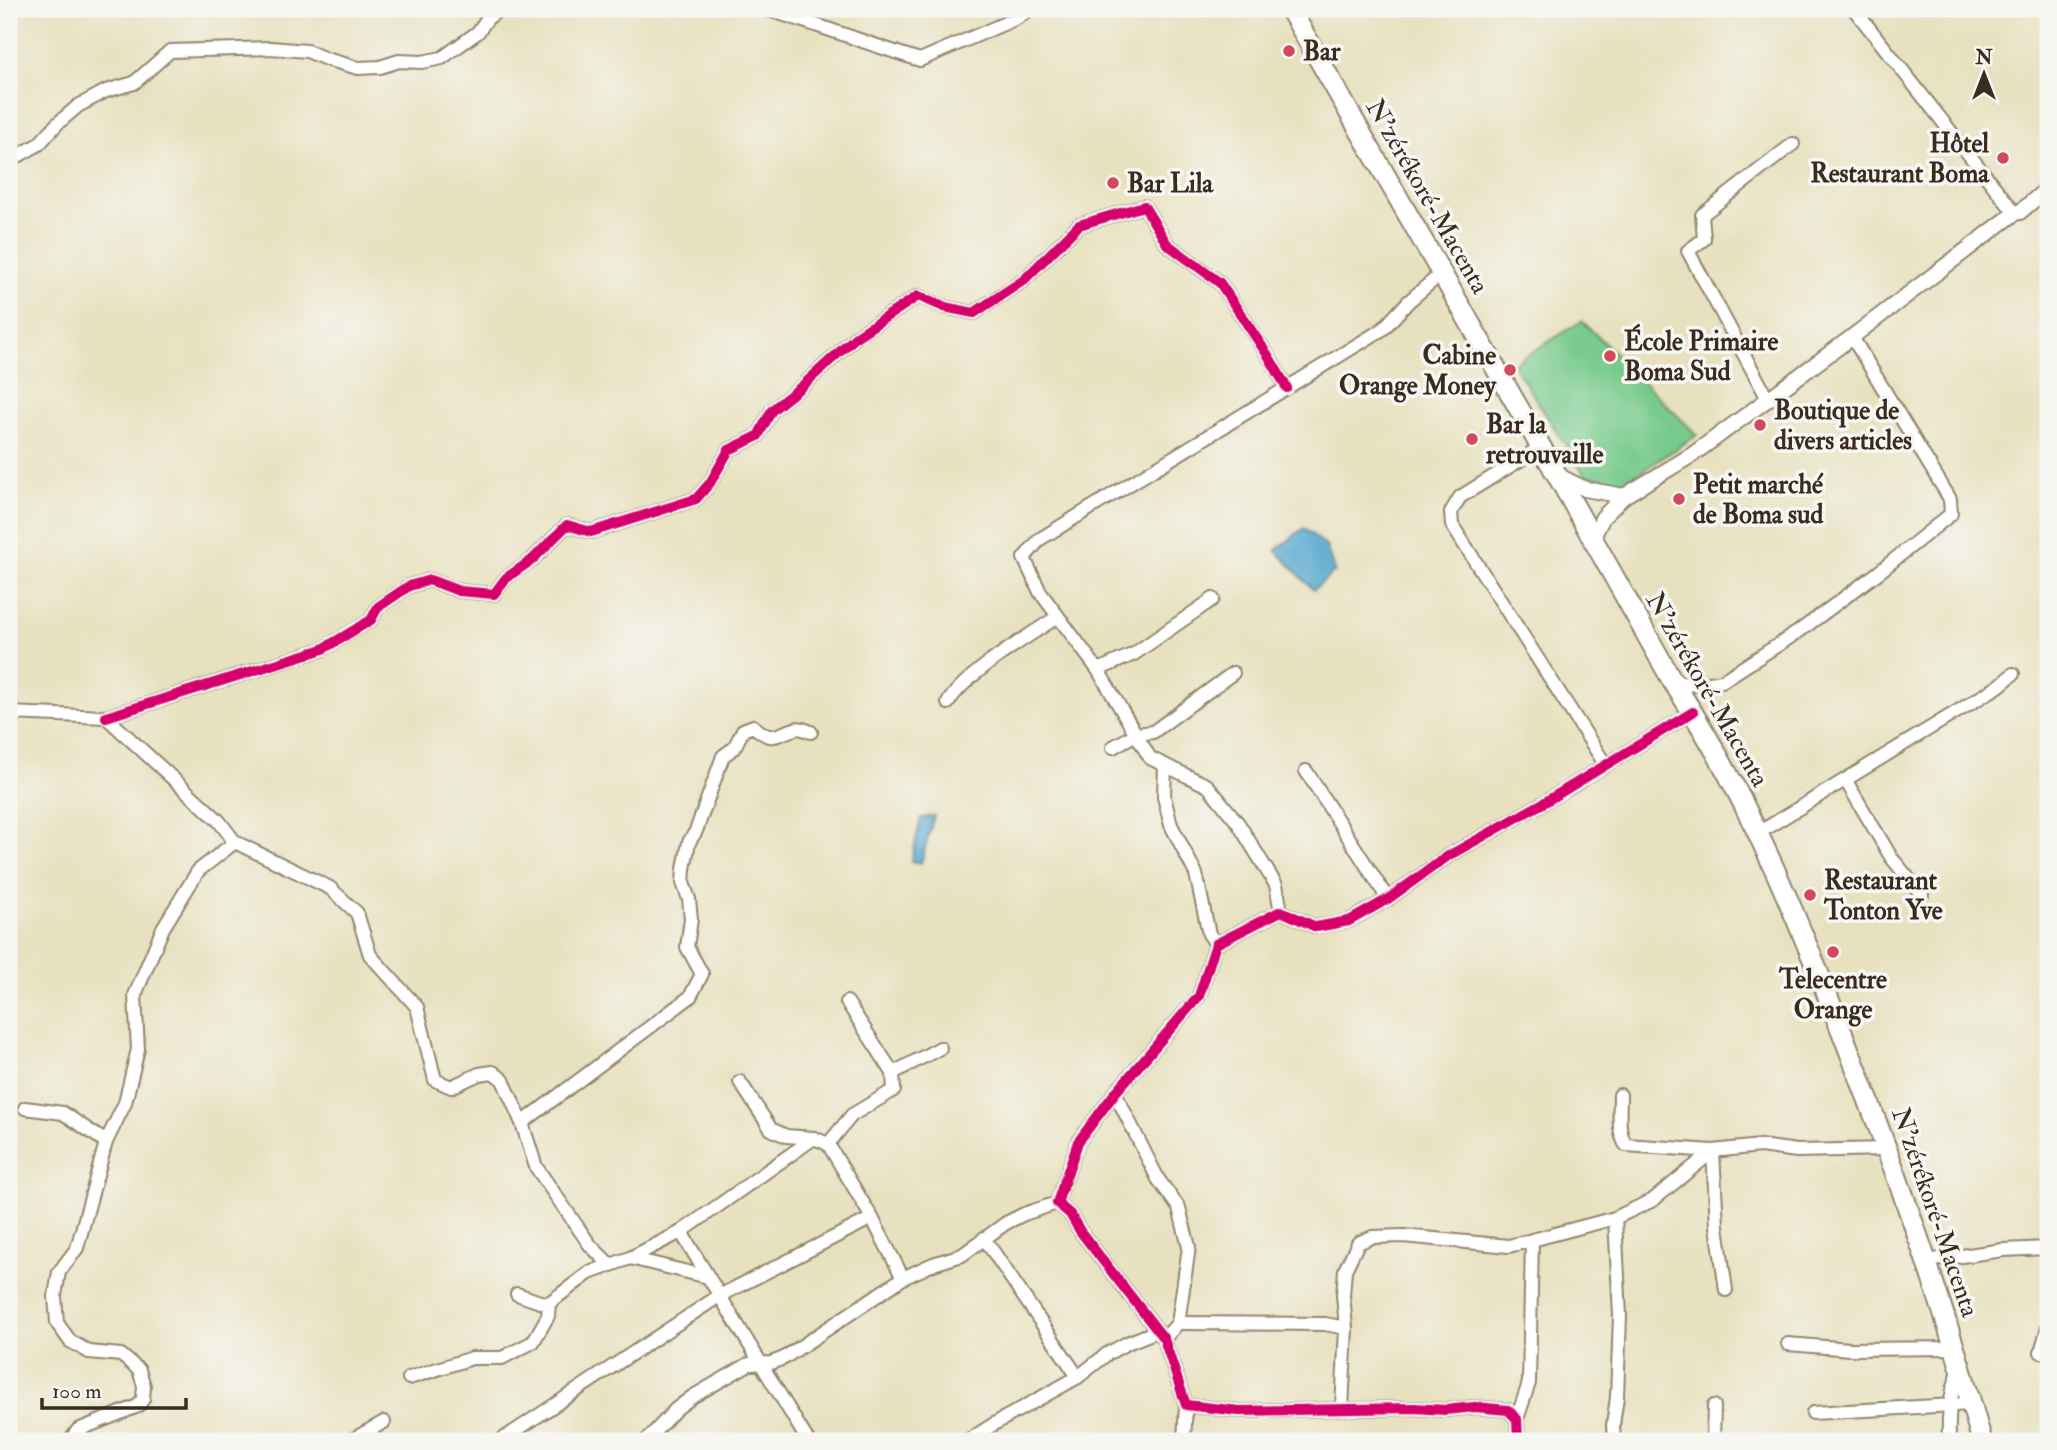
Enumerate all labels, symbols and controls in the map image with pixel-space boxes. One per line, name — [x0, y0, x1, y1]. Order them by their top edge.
place label: Bar — [1303, 36, 1341, 68]
north arrow — [1948, 38, 2018, 108]
marker: Bar — [1281, 43, 1297, 59]
text: N — [1974, 46, 1993, 70]
street label: N'zérékoré-Macenta — [1358, 94, 1496, 300]
place label: Hôtel Restaurant Boma — [1810, 128, 1990, 190]
marker: Hôtel Restaurant Boma — [1995, 150, 2011, 166]
place label: Bar Lila — [1127, 168, 1214, 200]
marker: Bar Lila — [1105, 175, 1121, 191]
place label: École Primaire Boma Sud — [1624, 323, 1778, 388]
place label: Cabine Orange Money — [1339, 340, 1498, 403]
marker: École Primaire Boma Sud — [1602, 348, 1618, 364]
marker: Cabine Orange Money — [1502, 362, 1518, 378]
place label: Boutique de divers articles — [1774, 395, 1912, 457]
place label: Bar la retrouvaille — [1486, 409, 1603, 471]
marker: Boutique de divers articles — [1752, 417, 1768, 433]
marker: Bar la retrouvaille — [1464, 431, 1480, 447]
place label: Petit marché de Boma sud — [1693, 469, 1824, 531]
marker: Petit marché de Boma sud — [1671, 491, 1687, 507]
street label: N'zérékoré-Macenta — [1638, 587, 1776, 793]
place label: Restaurant Tonton Yve — [1823, 865, 1943, 927]
marker: Restaurant Tonton Yve — [1802, 887, 1818, 903]
marker: Telecentre Orange — [1825, 944, 1841, 960]
place label: Telecentre Orange — [1778, 964, 1887, 1027]
street label: N'zérékoré-Macenta — [1884, 1104, 1986, 1321]
scale bar — [42, 1366, 186, 1410]
text: 100 m — [52, 1378, 102, 1405]

